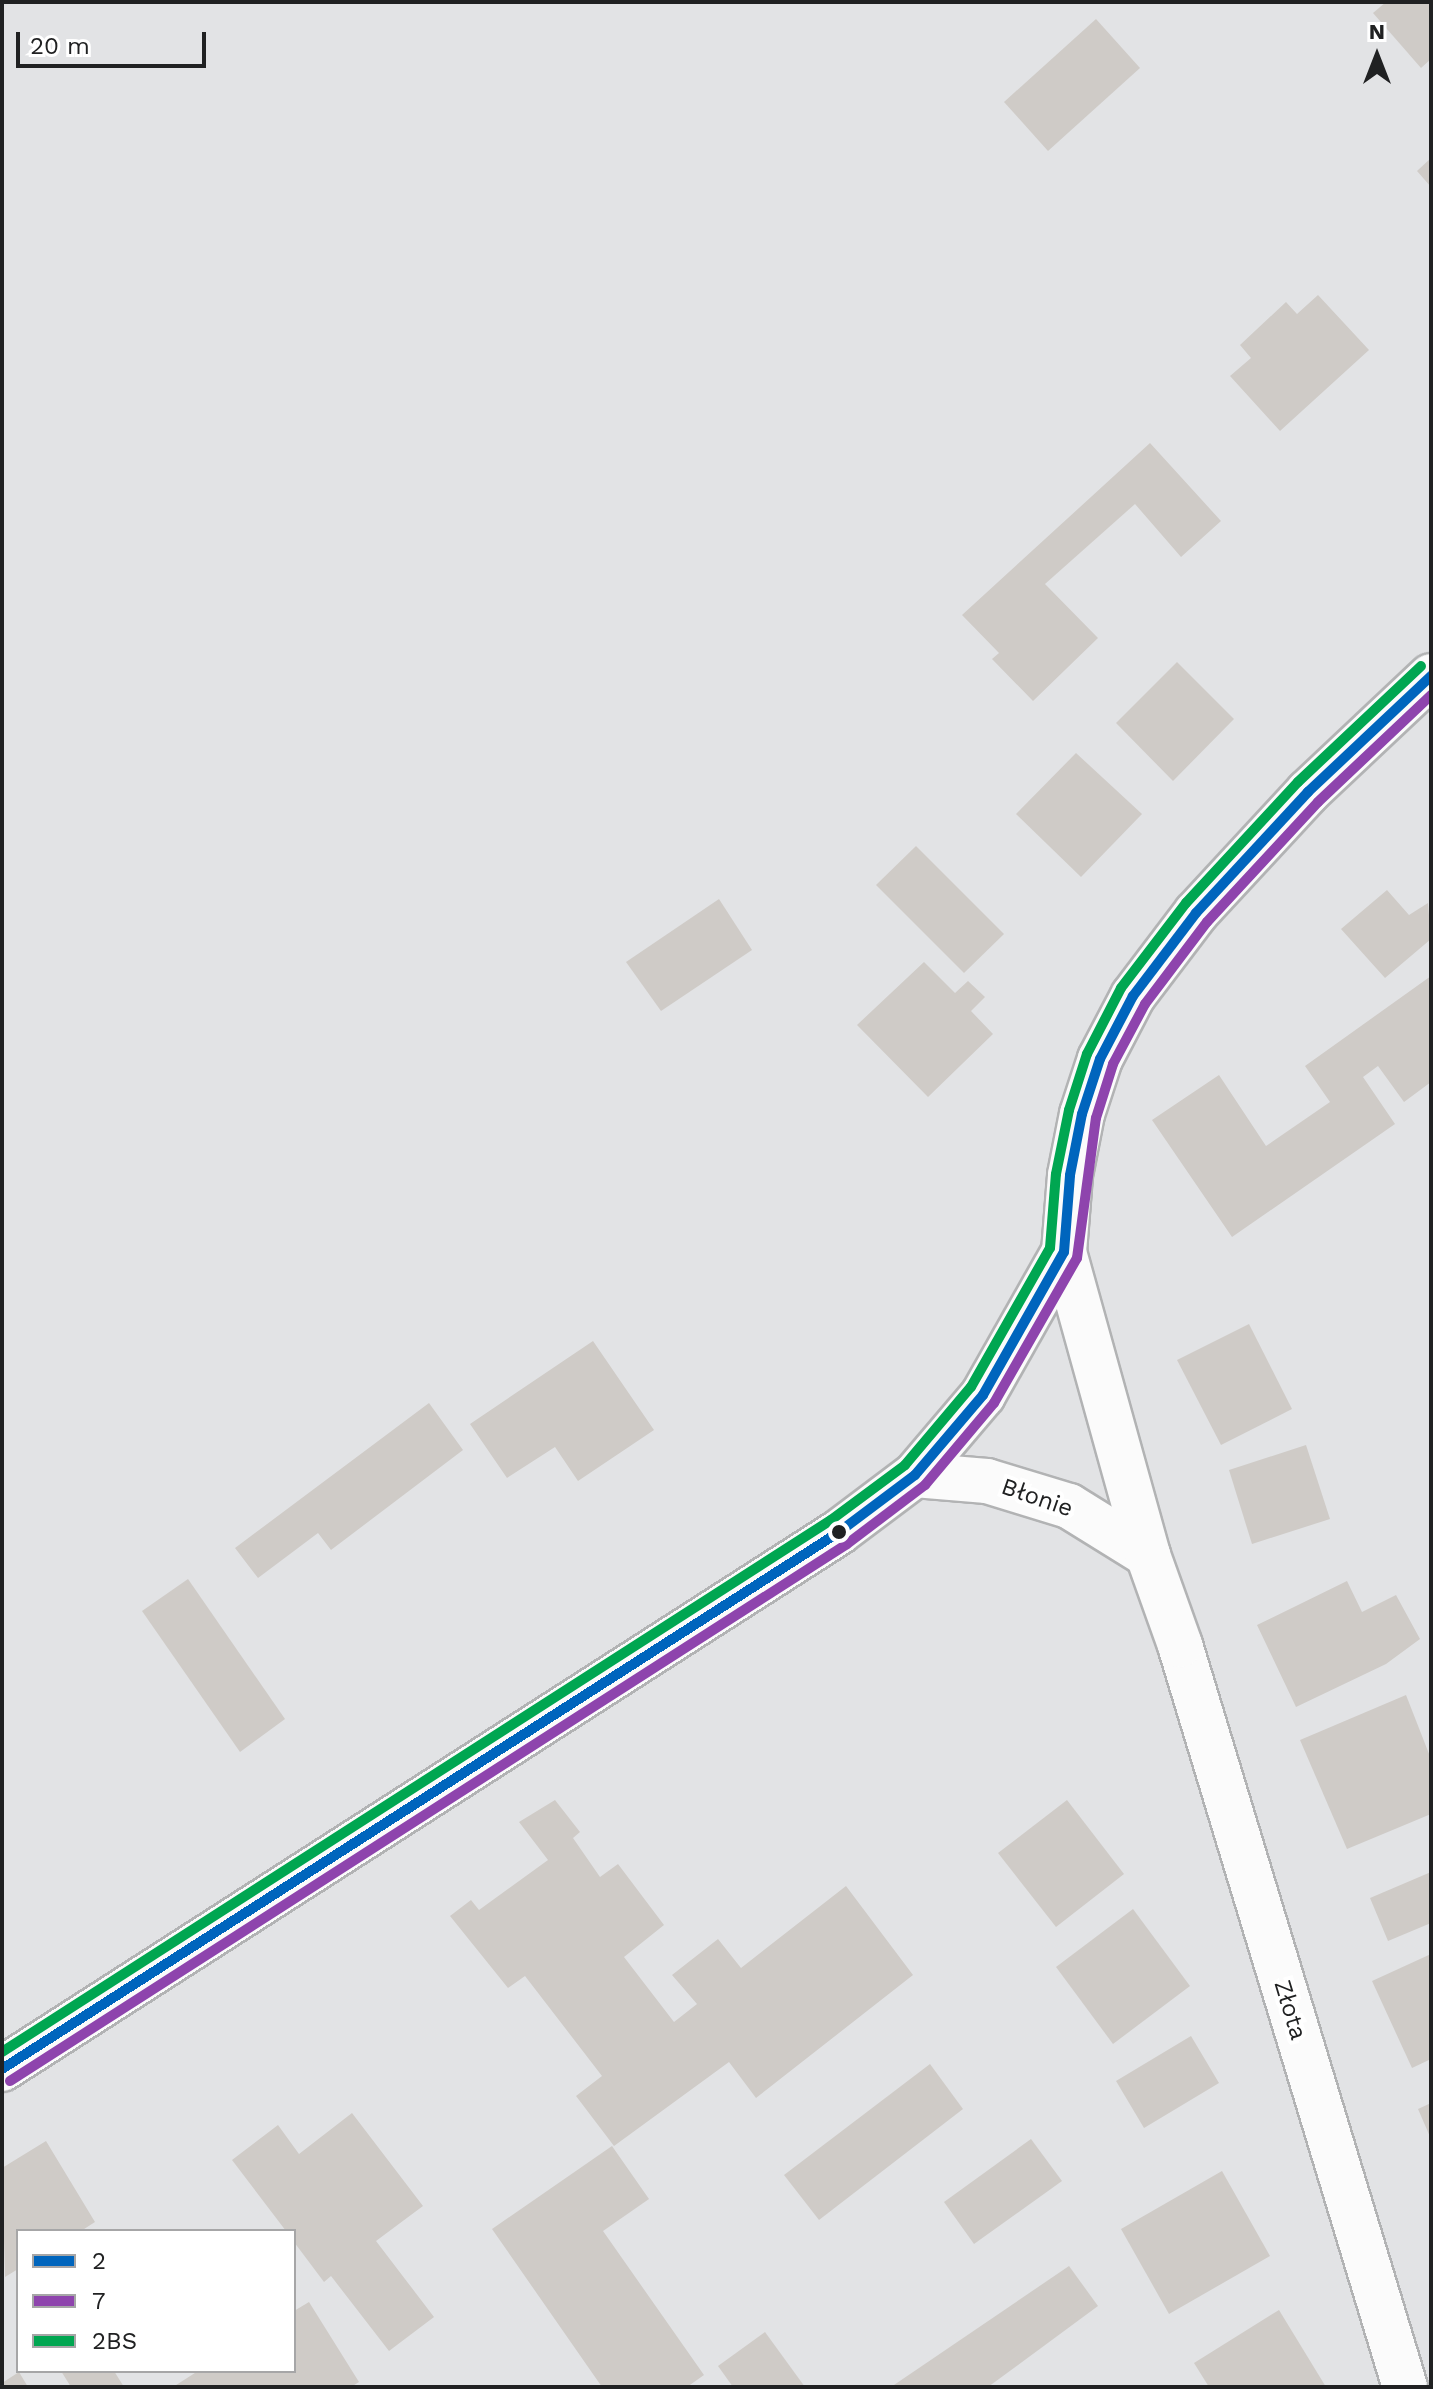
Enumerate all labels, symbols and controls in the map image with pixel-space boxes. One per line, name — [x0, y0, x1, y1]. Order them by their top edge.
scale bar — [20, 16, 210, 66]
north arrow — [1337, 16, 1417, 96]
text: N — [1369, 19, 1385, 44]
text: 20 m — [30, 32, 90, 60]
street label: Błonie — [997, 1472, 1077, 1524]
unlabelled marker — [831, 1524, 847, 1540]
street label: Złota — [1267, 1977, 1313, 2043]
legend — [16, 2229, 296, 2373]
text: 2 — [92, 2247, 106, 2275]
text: 7 — [92, 2287, 105, 2315]
text: 2BS — [92, 2327, 137, 2355]

